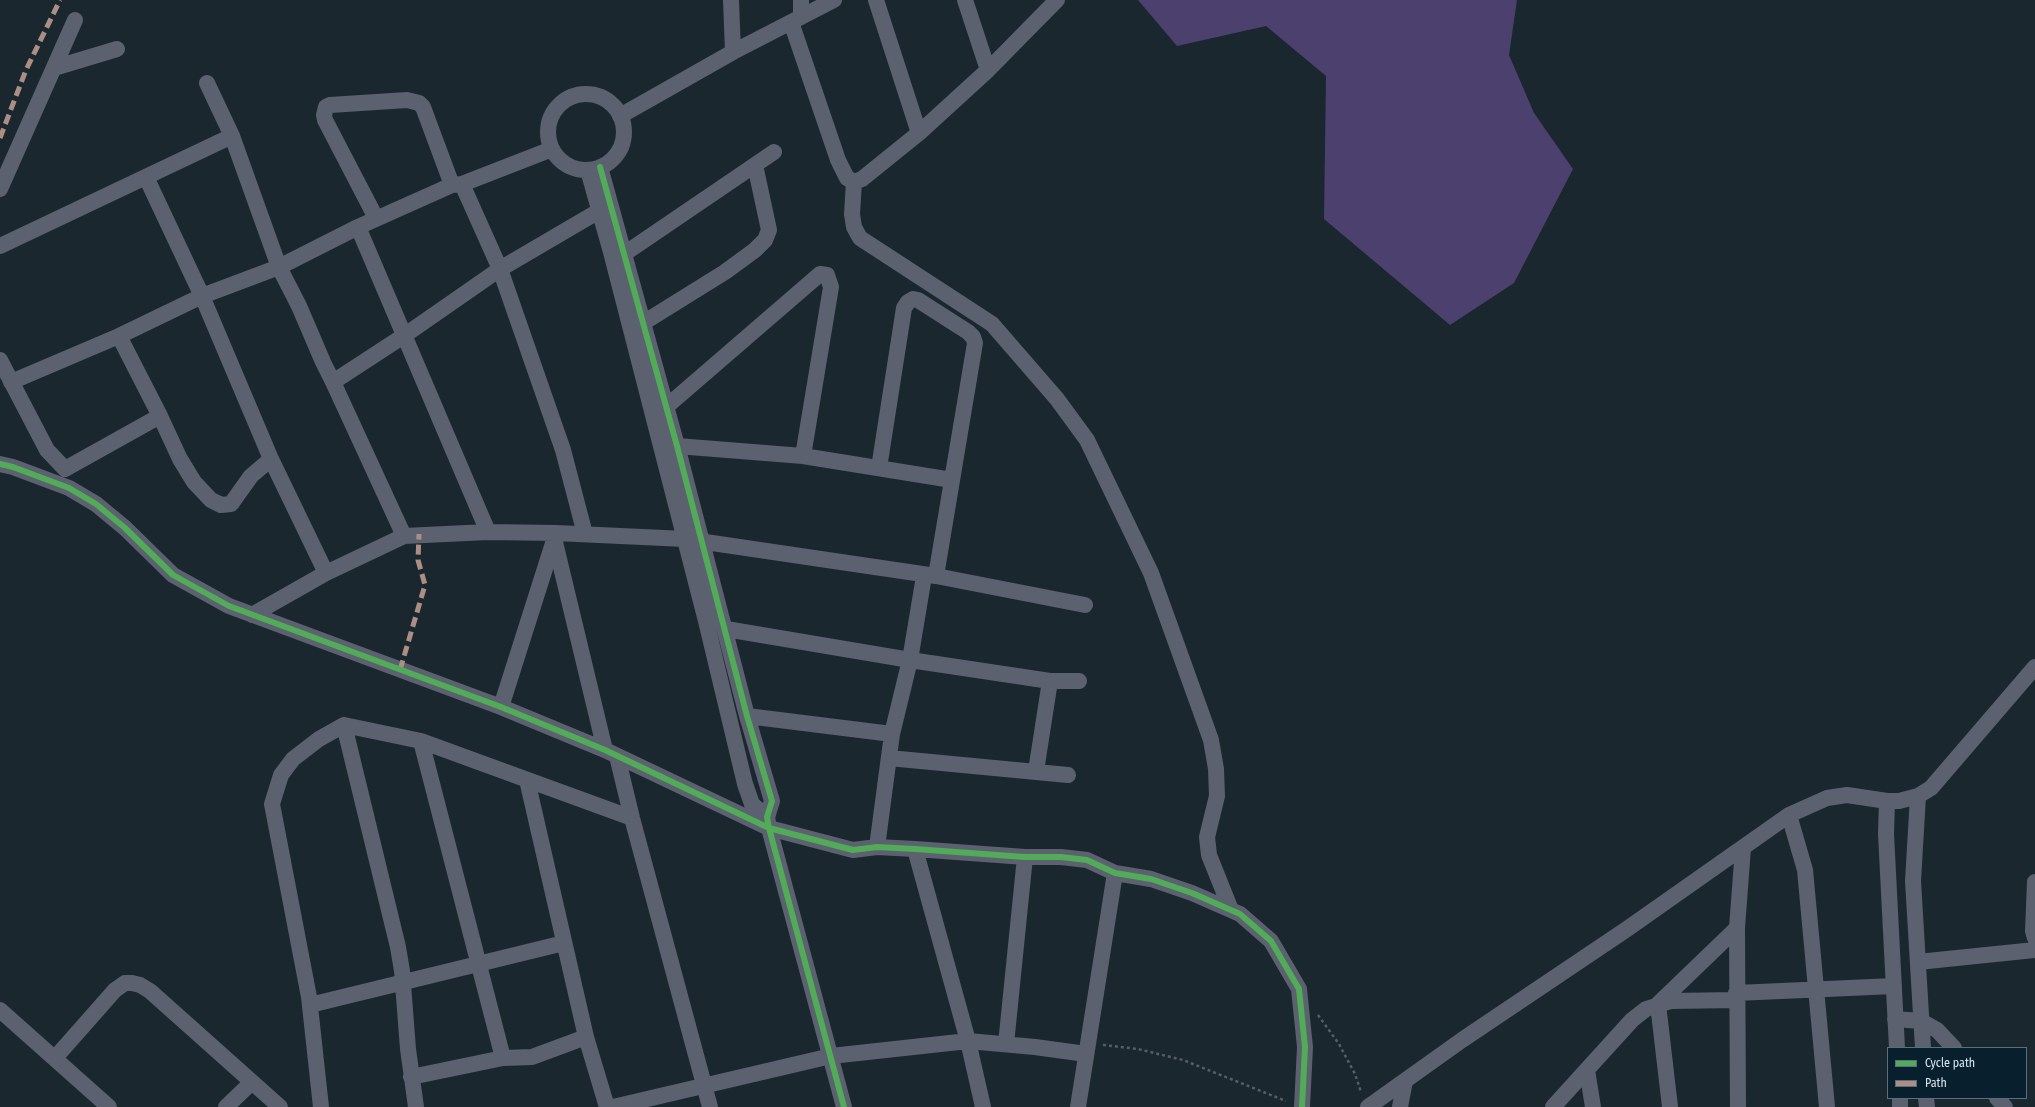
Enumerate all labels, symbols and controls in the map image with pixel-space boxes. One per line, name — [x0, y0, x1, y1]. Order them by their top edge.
legend — [1887, 1047, 2027, 1099]
text: Cycle path — [1925, 1056, 1975, 1070]
text: Path — [1925, 1076, 1947, 1090]

